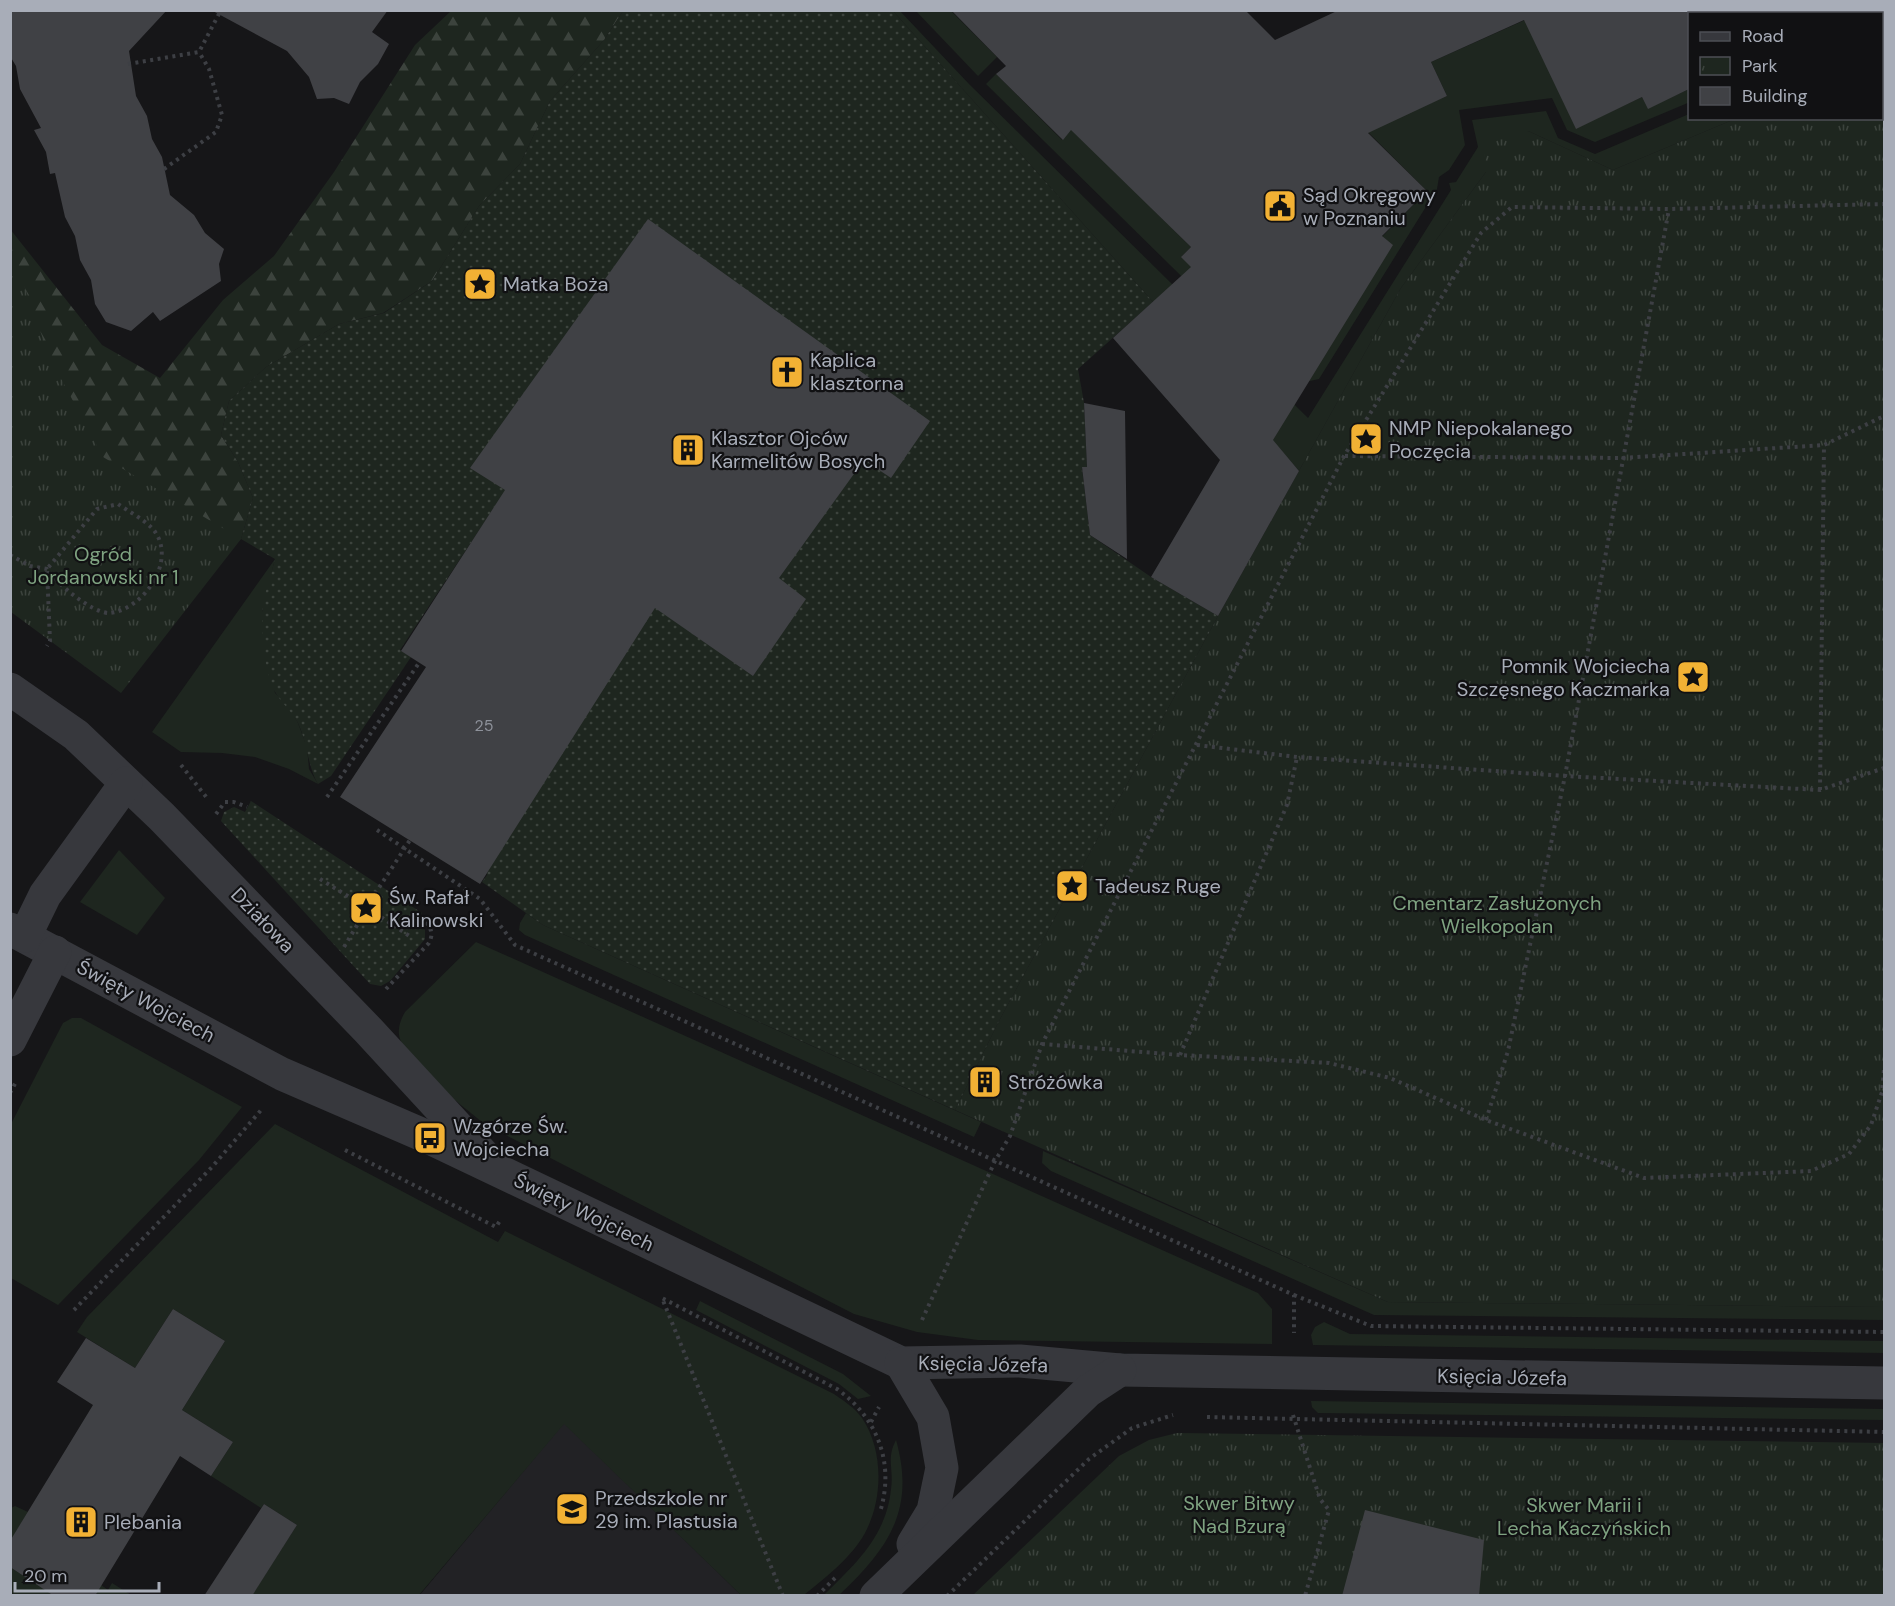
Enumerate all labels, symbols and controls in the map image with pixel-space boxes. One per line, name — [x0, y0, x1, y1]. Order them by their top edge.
legend — [1688, 12, 1883, 120]
text: Road — [1742, 24, 1784, 48]
text: Park — [1742, 54, 1778, 78]
text: Building — [1742, 84, 1807, 108]
place label: Sąd Okręgowy w Poznaniu — [1303, 182, 1436, 231]
public building icon: Sąd Okręgowy w Poznaniu — [1262, 188, 1298, 224]
place icon: Matka Boża — [462, 266, 498, 302]
place label: Matka Boża — [503, 271, 608, 297]
place label: Kaplica klasztorna — [810, 347, 904, 396]
church icon: Kaplica klasztorna — [769, 354, 805, 390]
place label: NMP Niepokalanego Poczęcia — [1389, 415, 1573, 464]
place icon: NMP Niepokalanego Poczęcia — [1348, 421, 1384, 457]
place label: Klasztor Ojców Karmelitów Bosych — [711, 425, 885, 474]
building icon: Klasztor Ojców Karmelitów Bosych — [670, 432, 706, 468]
park label: Ogród Jordanowski nr 1 — [27, 541, 179, 590]
place label: Pomnik Wojciecha Szczęsnego Kaczmarka — [1457, 653, 1670, 702]
place icon: Pomnik Wojciecha Szczęsnego Kaczmarka — [1675, 659, 1711, 695]
house number: 25 — [475, 715, 493, 736]
place icon: Tadeusz Ruge — [1054, 868, 1090, 904]
place label: Tadeusz Ruge — [1095, 873, 1221, 899]
street label: Działowa — [226, 882, 300, 958]
place label: Św. Rafał Kalinowski — [389, 884, 484, 933]
place icon: Św. Rafał Kalinowski — [348, 890, 384, 926]
park label: Cmentarz Zasłużonych Wielkopolan — [1392, 890, 1602, 939]
street label: Święty Wojciech — [73, 954, 219, 1048]
building icon: Stróżówka — [967, 1064, 1003, 1100]
place label: Stróżówka — [1008, 1069, 1103, 1095]
place label: Wzgórze Św. Wojciecha — [453, 1113, 568, 1162]
bus stop icon: Wzgórze Św. Wojciecha — [412, 1120, 448, 1156]
street label: Święty Wojciech — [510, 1167, 658, 1257]
street label: Księcia Józefa — [918, 1350, 1048, 1378]
street label: Księcia Józefa — [1437, 1363, 1567, 1391]
place label: Przedszkole nr 29 im. Plastusia — [595, 1485, 738, 1534]
park label: Skwer Bitwy Nad Bzurą — [1183, 1490, 1295, 1539]
school or university icon: Przedszkole nr 29 im. Plastusia — [554, 1491, 590, 1527]
park label: Skwer Marii i Lecha Kaczyńskich — [1497, 1492, 1671, 1541]
building icon: Plebania — [63, 1504, 99, 1540]
place label: Plebania — [104, 1509, 182, 1535]
scale bar — [15, 1555, 159, 1593]
text: 20 m — [24, 1564, 67, 1588]

